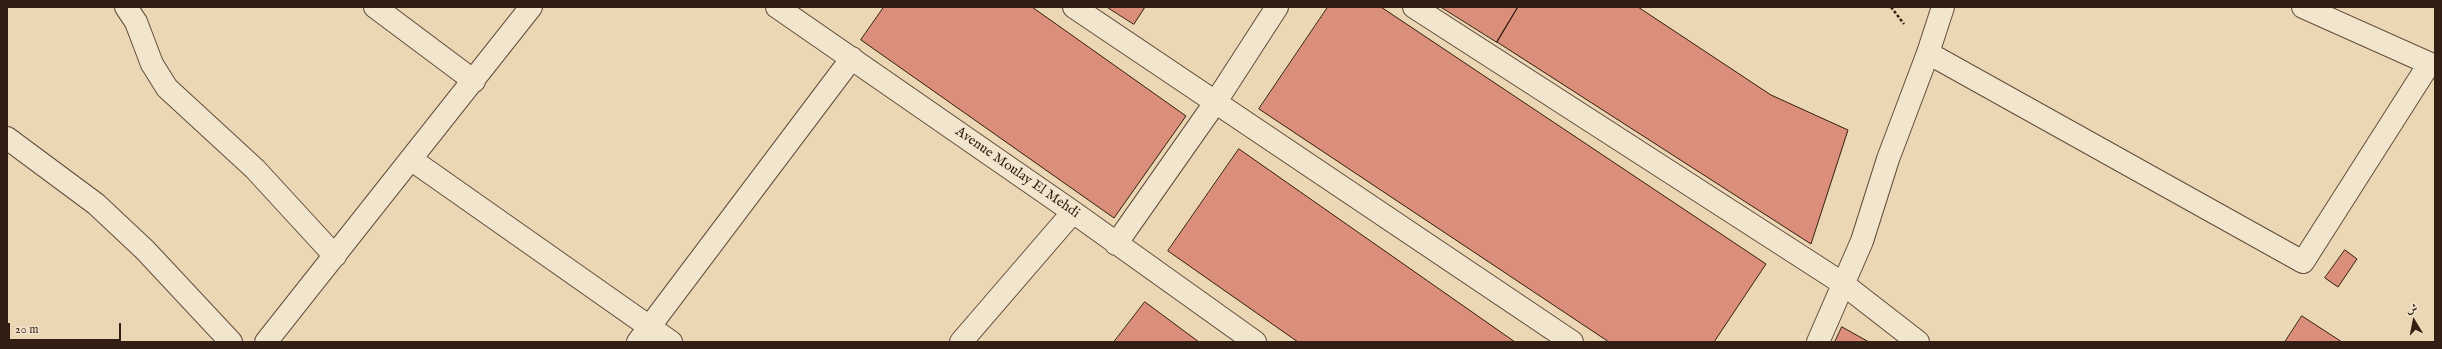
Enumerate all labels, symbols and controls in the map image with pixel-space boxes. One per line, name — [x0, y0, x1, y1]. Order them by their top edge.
street label: Avenue Moulay El Mehdi — [952, 124, 1082, 222]
north arrow — [2394, 301, 2434, 341]
text: ش — [2405, 301, 2419, 317]
scale bar — [10, 315, 123, 341]
text: 20 m — [15, 322, 38, 337]

